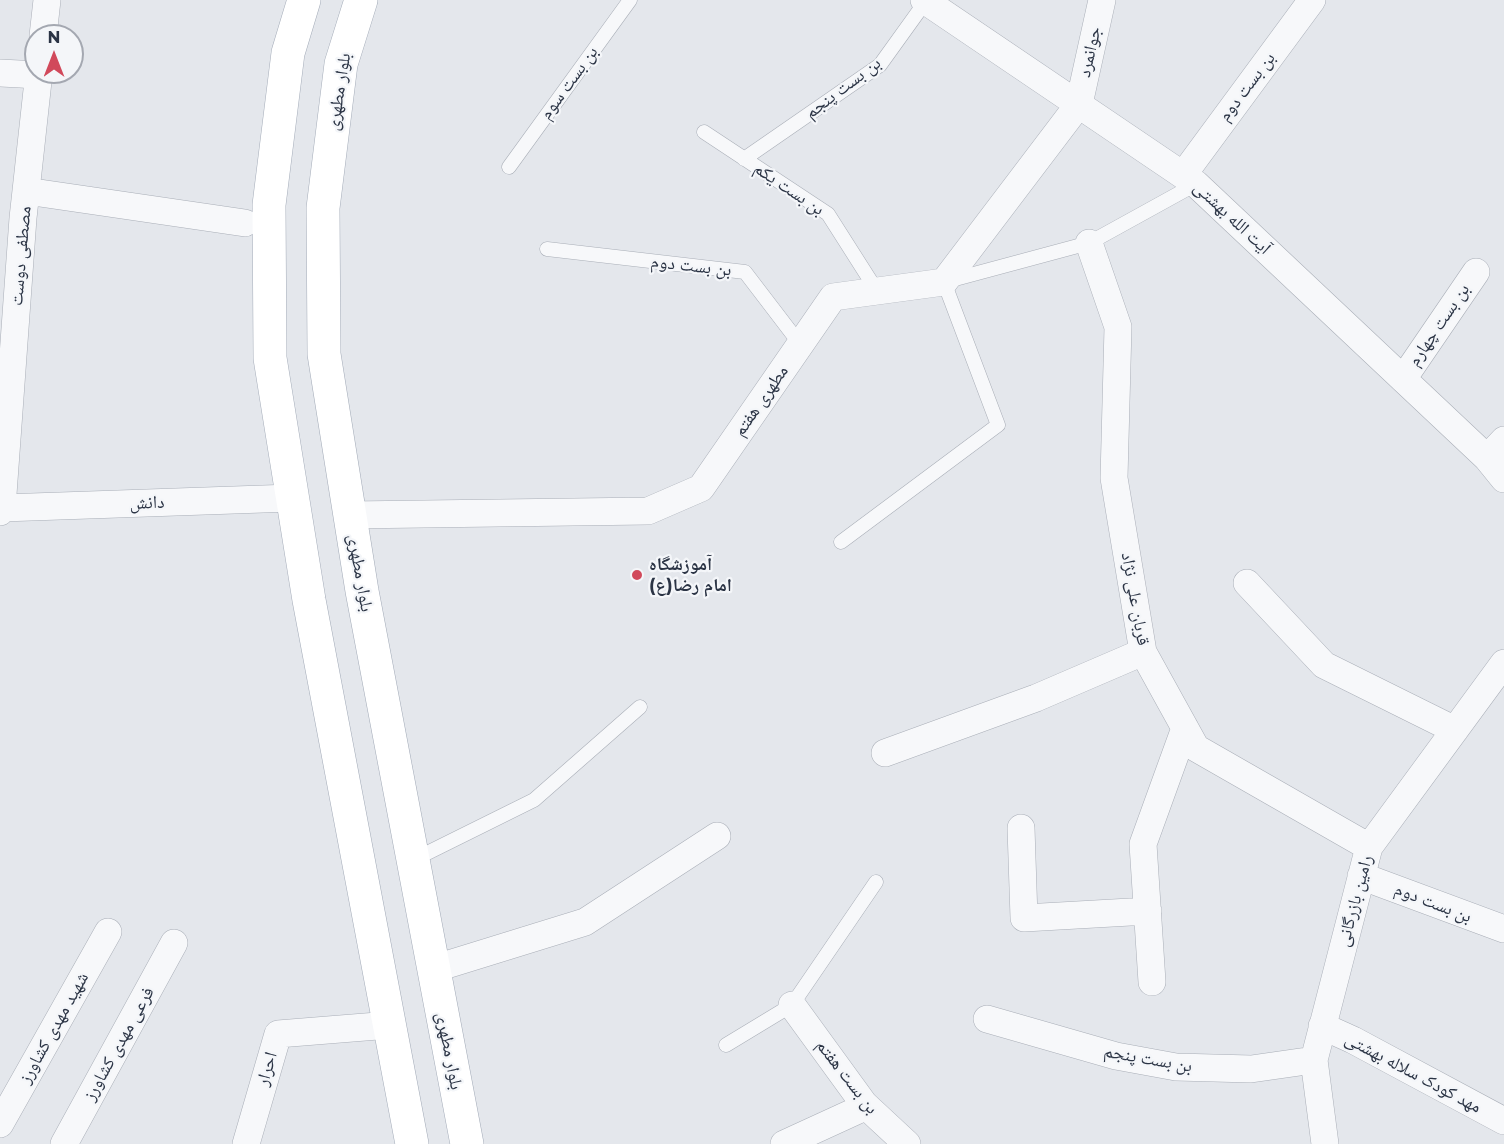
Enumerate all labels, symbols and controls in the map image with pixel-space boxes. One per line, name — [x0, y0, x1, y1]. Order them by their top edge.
north arrow — [24, 24, 84, 84]
street label: جوانمرد — [1074, 25, 1106, 79]
text: N — [48, 28, 60, 47]
street label: بن بست سوم — [535, 42, 603, 124]
street label: بن بست دوم — [1214, 48, 1280, 126]
street label: بلوار مطهری — [322, 52, 356, 132]
street label: بن بست پنجم — [801, 52, 885, 124]
street label: بن بست یکم — [750, 158, 828, 220]
street label: آیت الله بهشتی — [1189, 177, 1275, 259]
street label: مصطفی دوست — [6, 205, 36, 307]
street label: بن بست دوم — [650, 251, 732, 281]
street label: بن بست چهارم — [1403, 280, 1475, 370]
street label: مطهری هفتم — [729, 361, 793, 441]
street label: دانش — [129, 492, 165, 514]
street label: بلوار مطهری — [343, 532, 377, 614]
street label: قربان علی نژاد — [1116, 551, 1154, 647]
place label: آموزشگاه امام رضا(ع) — [649, 554, 732, 596]
marker: آموزشگاه امام رضا(ع) — [630, 568, 644, 582]
street label: رامین بازرگانی — [1332, 853, 1378, 949]
street label: بن بست دوم — [1391, 878, 1475, 928]
street label: شهید مهدی کشاورز — [14, 968, 94, 1088]
street label: فرعی مهدی کشاورز — [79, 983, 159, 1105]
street label: بلوار مطهری — [431, 1010, 467, 1092]
street label: مهد کودک سلاله بهشتی — [1341, 1028, 1485, 1118]
street label: بن بست هفتم — [811, 1035, 883, 1119]
street label: بن بست پنجم — [1102, 1041, 1194, 1077]
street label: احرار — [252, 1050, 282, 1088]

